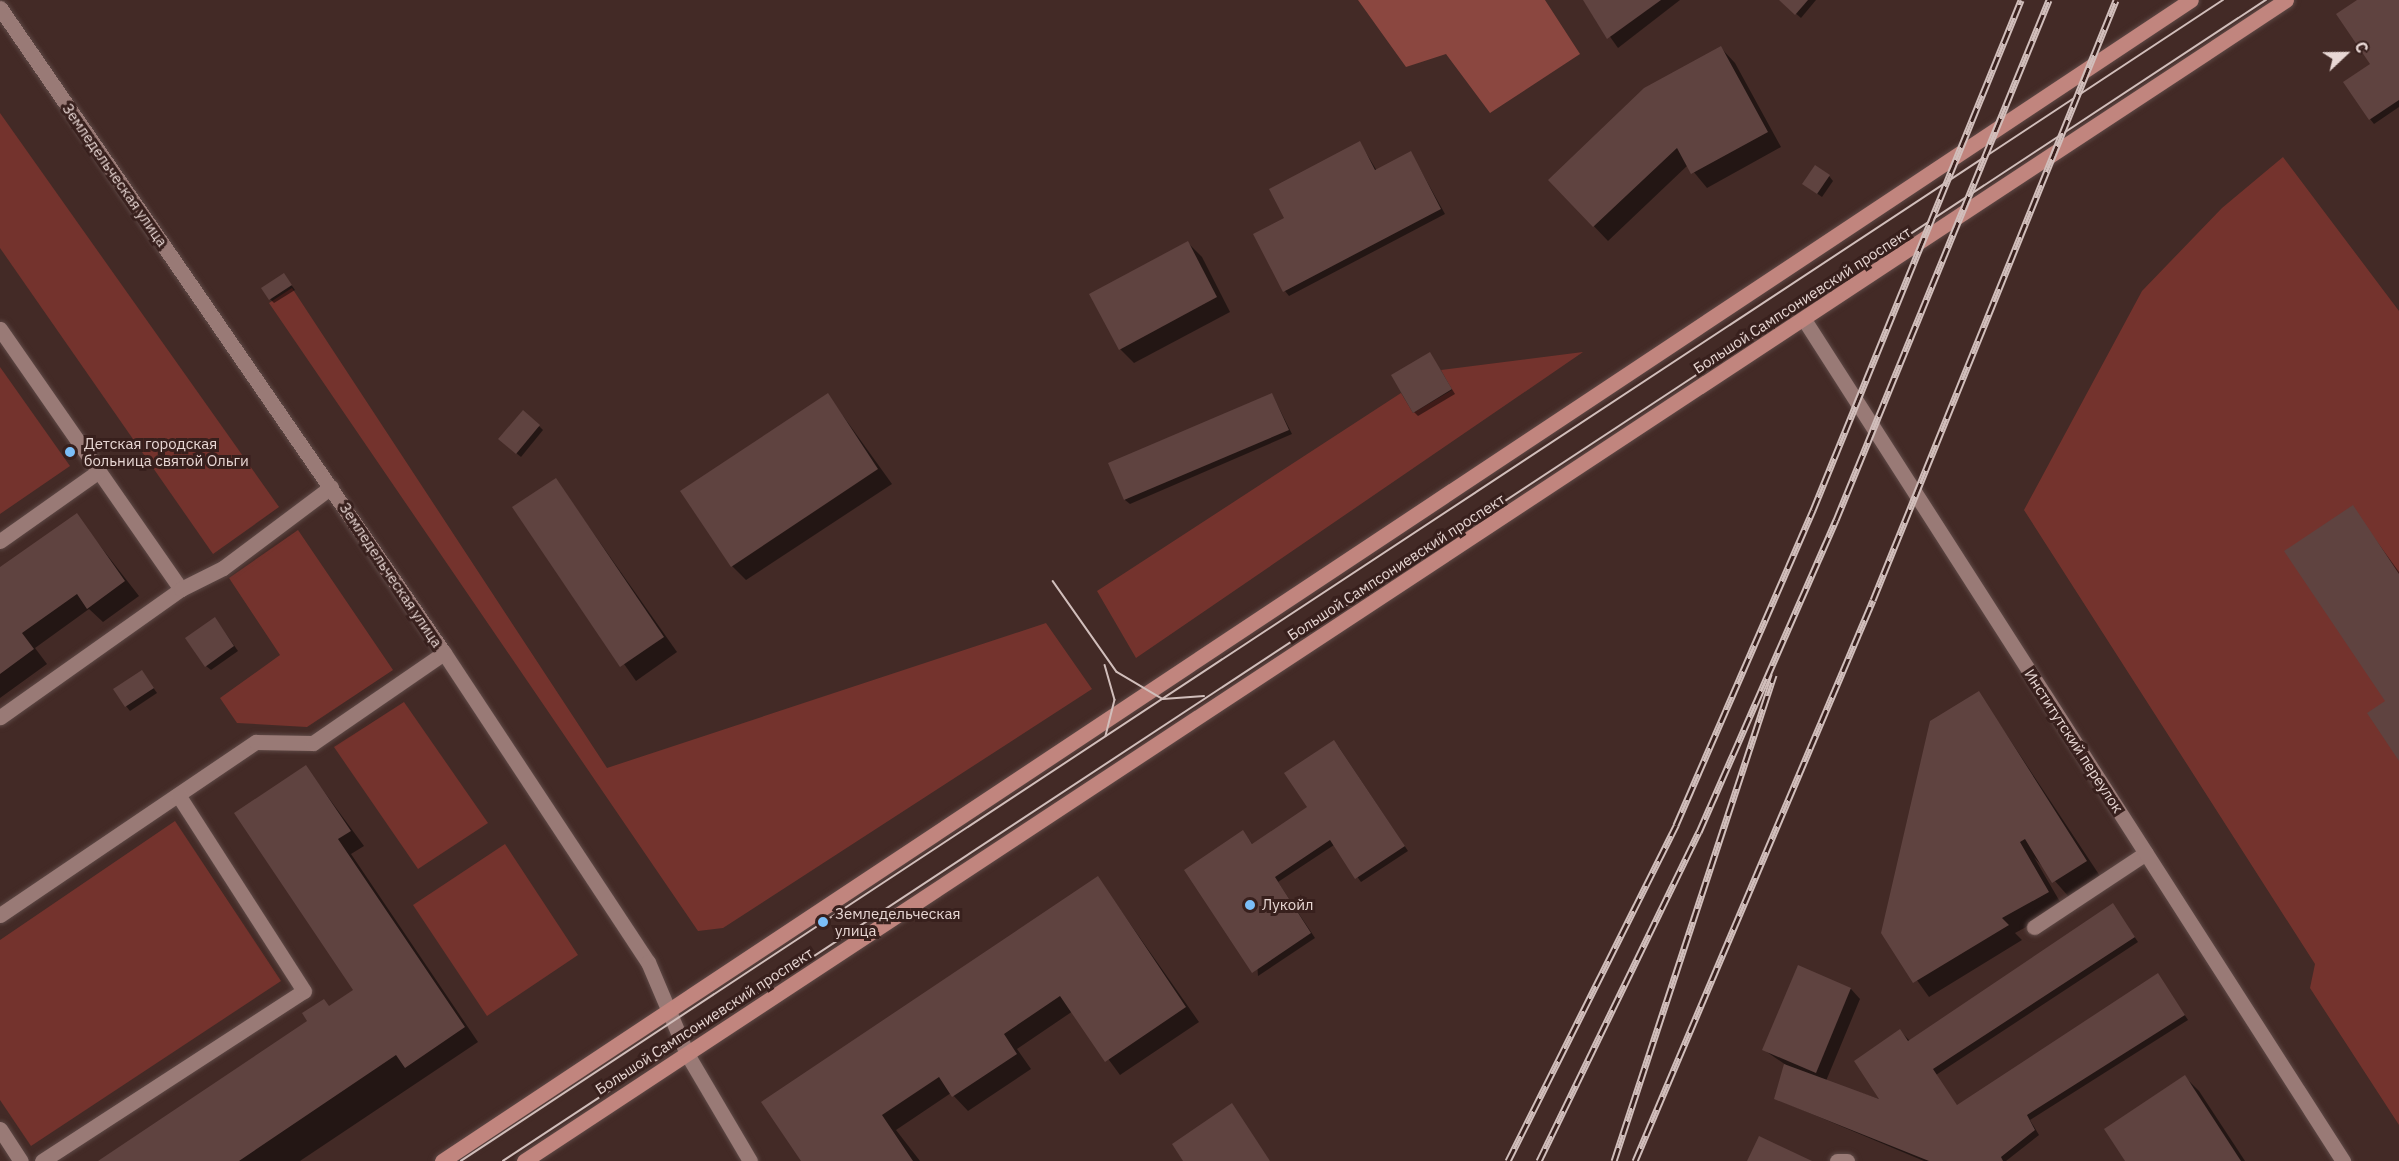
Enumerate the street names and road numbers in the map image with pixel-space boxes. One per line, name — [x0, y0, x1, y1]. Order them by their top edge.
street label: Земледельческая улица — [59, 100, 171, 250]
street label: Большой Сампсониевский проспект — [1690, 223, 1914, 377]
street label: Большой Сампсониевский проспект — [1284, 490, 1508, 644]
street label: Земледельческая улица — [336, 499, 446, 651]
street label: Институтский переулок — [2021, 666, 2127, 816]
street label: Большой Сампсониевский проспект — [592, 944, 816, 1098]

